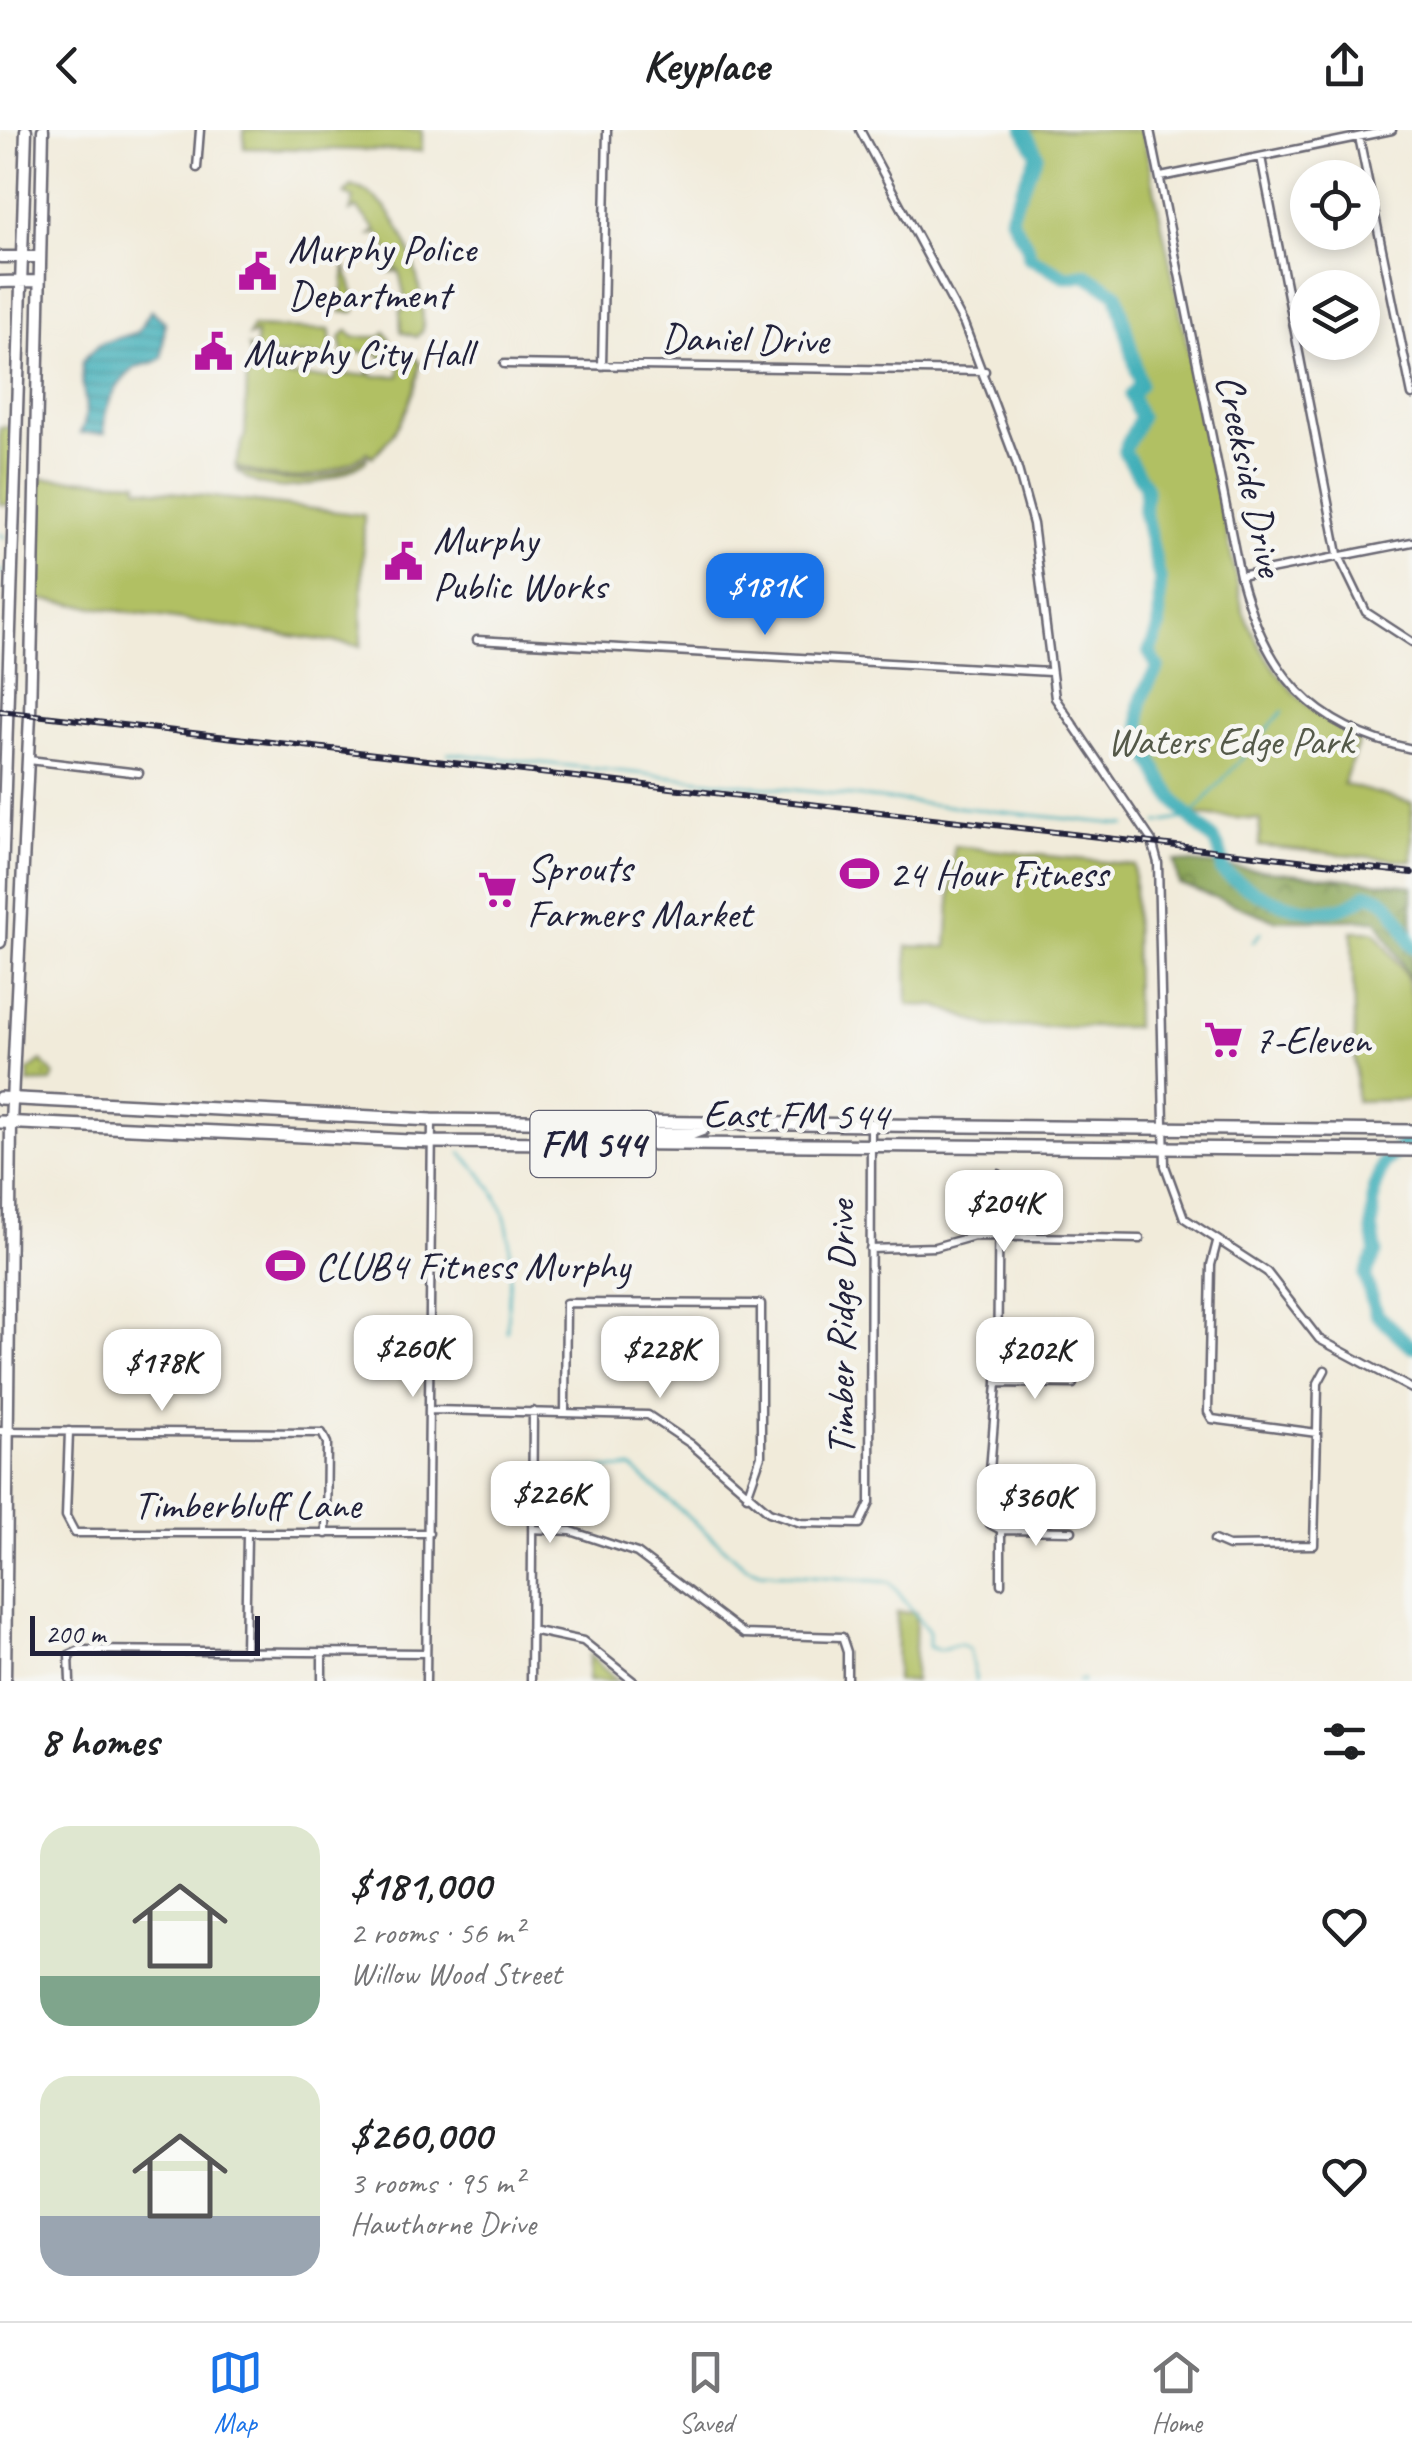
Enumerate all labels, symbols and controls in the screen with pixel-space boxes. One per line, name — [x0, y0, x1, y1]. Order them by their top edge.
text: Keyplace — [643, 37, 769, 94]
icon: back — [40, 38, 95, 93]
icon: share — [1317, 38, 1372, 93]
map controls — [1290, 160, 1380, 360]
button: locate — [1290, 160, 1380, 250]
place label: Murphy Police Department — [288, 224, 479, 320]
public building icon: Murphy Police Department — [237, 250, 279, 292]
button: layers — [1290, 270, 1380, 360]
street label: Daniel Drive — [661, 313, 832, 366]
place label: Murphy City Hall — [243, 328, 478, 378]
public building icon: Murphy City Hall — [192, 331, 234, 373]
street label: Creekside Drive — [1204, 370, 1296, 583]
place label: Murphy Public Works — [433, 515, 610, 611]
public building icon: Murphy Public Works — [382, 541, 424, 583]
pin: $181K — [695, 553, 835, 638]
text: $181K — [728, 565, 802, 606]
park label: Waters Edge Park — [1107, 716, 1356, 766]
place label: Sprouts Farmers Market — [527, 843, 755, 939]
place label: 24 Hour Fitness — [889, 849, 1111, 899]
sports icon: 24 Hour Fitness — [838, 852, 880, 894]
supermarket icon: Sprouts Farmers Market — [476, 869, 518, 911]
place label: 7-Eleven — [1254, 1015, 1372, 1065]
supermarket icon: 7-Eleven — [1203, 1018, 1245, 1060]
street label: East FM 544 — [703, 1088, 893, 1142]
road number: FM 544 — [530, 1111, 656, 1177]
pin: $204K — [934, 1170, 1074, 1255]
text: $204K — [967, 1182, 1041, 1223]
street label: Timber Ridge Drive — [816, 1197, 866, 1456]
place label: CLUB4 Fitness Murphy — [315, 1241, 632, 1291]
sports icon: CLUB4 Fitness Murphy — [264, 1244, 306, 1286]
pin: $260K — [343, 1315, 483, 1400]
pin: $228K — [590, 1316, 730, 1401]
pin: $202K — [965, 1317, 1105, 1402]
text: $260K — [376, 1327, 450, 1368]
text: $228K — [623, 1328, 697, 1369]
pin: $178K — [92, 1329, 232, 1414]
text: $202K — [998, 1329, 1072, 1370]
text: $178K — [125, 1341, 199, 1382]
pin: $226K — [480, 1461, 620, 1546]
pin: $360K — [966, 1464, 1106, 1549]
text: $226K — [513, 1473, 587, 1514]
text: $360K — [999, 1476, 1073, 1517]
street label: Timberbluff Lane — [133, 1480, 364, 1530]
scale bar — [30, 1611, 260, 1656]
text: 200 m — [45, 1616, 105, 1651]
icon: filters — [1317, 1714, 1372, 1769]
text: 8 homes — [40, 1715, 159, 1768]
text: $181,000 — [350, 1859, 491, 1912]
icon: home — [120, 1866, 240, 1986]
icon: heart — [1317, 1899, 1372, 1954]
text: 2 rooms · 56 m² — [350, 1912, 523, 1953]
text: Willow Wood Street — [350, 1953, 561, 1994]
text: $260,000 — [350, 2109, 492, 2162]
icon: home — [120, 2116, 240, 2236]
icon: heart — [1317, 2149, 1372, 2204]
text: 3 rooms · 95 m² — [350, 2162, 523, 2203]
text: Hawthorne Drive — [350, 2203, 536, 2244]
tab: Map — [208, 2345, 263, 2440]
tab: Saved — [678, 2345, 733, 2440]
tab: Home — [1149, 2345, 1204, 2440]

